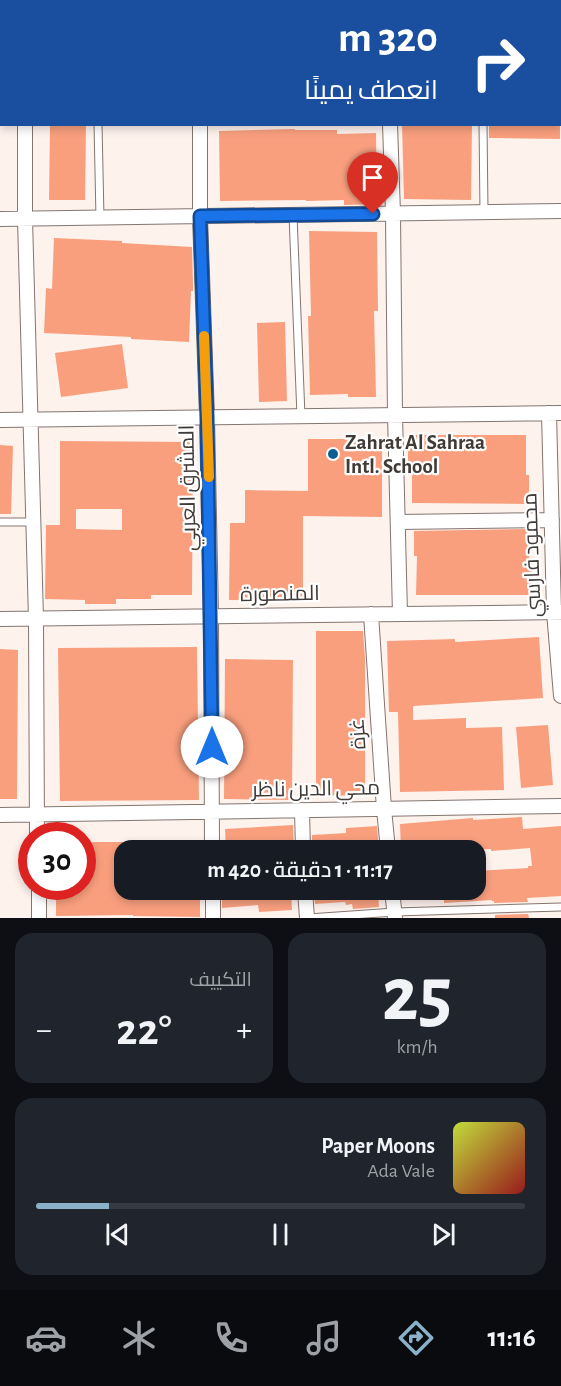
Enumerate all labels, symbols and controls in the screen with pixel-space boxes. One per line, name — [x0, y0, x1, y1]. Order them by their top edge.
text: 320 m — [338, 17, 438, 59]
icon: right — [459, 24, 537, 102]
text: انعطف يمينًا — [304, 77, 438, 104]
pin — [347, 152, 398, 214]
icon: arrive — [356, 161, 389, 194]
street label: المشرق العربي — [176, 425, 205, 551]
place label: Zahrat Al Sahraa Intl. School — [345, 432, 485, 477]
marker: Zahrat Al Sahraa Intl. School — [326, 447, 340, 461]
street label: محمود فارسي — [519, 492, 549, 618]
street label: المنصورة — [240, 583, 320, 606]
position arrow — [180, 715, 244, 779]
street label: غزة — [346, 718, 371, 750]
street label: محي الدين ناظر — [251, 777, 380, 806]
speed limit sign: 30 — [18, 822, 96, 900]
text: 11:17 · 1 دقيقة · 420 m — [207, 859, 393, 881]
text: 25 — [382, 957, 452, 1035]
text: التكييف — [189, 970, 252, 990]
text: 22° — [116, 1008, 172, 1053]
text: − — [36, 1014, 52, 1047]
text: + — [236, 1014, 252, 1047]
text: km/h — [396, 1037, 438, 1057]
text: Paper Moons — [321, 1135, 435, 1157]
text: Ada Vale — [367, 1161, 435, 1181]
icon: previous — [101, 1218, 134, 1251]
icon: pause — [264, 1218, 297, 1251]
icon: next — [427, 1218, 460, 1251]
icon: car — [25, 1317, 67, 1359]
icon: climate — [118, 1317, 160, 1359]
icon: phone — [210, 1317, 252, 1359]
icon: music — [303, 1317, 345, 1359]
icon: directions — [395, 1317, 437, 1359]
text: 11:16 — [487, 1324, 536, 1351]

